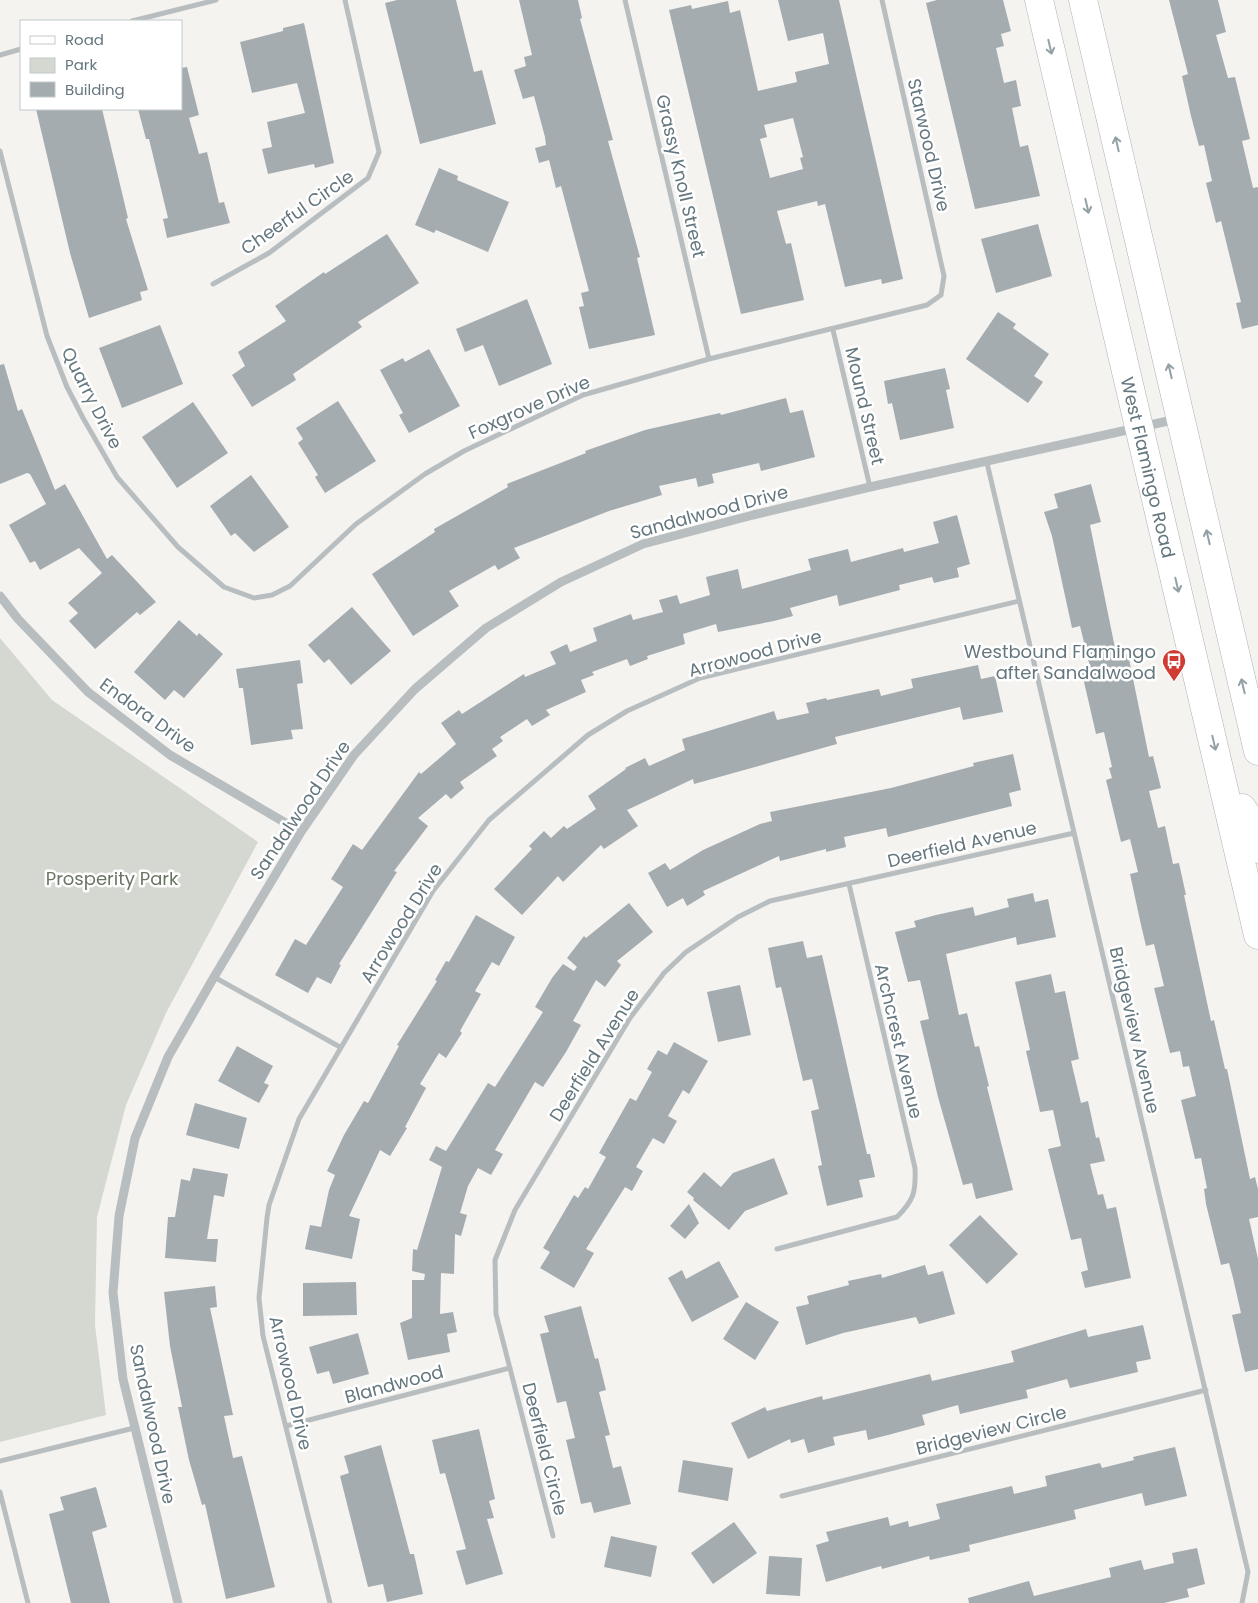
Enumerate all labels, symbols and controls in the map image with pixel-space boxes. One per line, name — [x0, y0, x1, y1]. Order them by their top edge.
legend — [20, 20, 182, 110]
text: Road — [65, 29, 104, 50]
one-way arrow — [1046, 39, 1055, 55]
text: Park — [65, 54, 97, 75]
street label: Starwood Drive — [902, 76, 956, 214]
text: Building — [65, 79, 125, 100]
street label: Grassy Knoll Street — [650, 92, 712, 260]
one-way arrow — [1112, 137, 1121, 153]
street label: Cheerful Circle — [235, 164, 359, 260]
one-way arrow — [1083, 197, 1092, 213]
street label: Quarry Drive — [56, 343, 128, 453]
street label: Mound Street — [839, 345, 891, 467]
one-way arrow — [1165, 363, 1174, 379]
street label: Foxgrove Drive — [464, 369, 594, 445]
street label: West Flamingo Road — [1115, 374, 1182, 560]
street label: Sandalwood Drive — [627, 479, 791, 545]
one-way arrow — [1203, 529, 1212, 545]
one-way arrow — [1173, 577, 1182, 593]
street label: Arrowood Drive — [686, 623, 824, 683]
place label: Westbound Flamingo after Sandalwood — [964, 639, 1156, 685]
bus stop icon: Westbound Flamingo after Sandalwood — [1161, 648, 1187, 682]
street label: Endora Drive — [95, 672, 201, 758]
one-way arrow — [1238, 679, 1247, 695]
street label: Sandalwood Drive — [244, 735, 356, 885]
one-way arrow — [1209, 735, 1219, 751]
street label: Deerfield Avenue — [885, 815, 1039, 873]
street label: Arrowood Drive — [354, 858, 448, 988]
park label: Prosperity Park — [46, 866, 179, 891]
street label: Bridgeview Avenue — [1104, 944, 1166, 1116]
street label: Archcrest Avenue — [869, 961, 929, 1121]
street label: Deerfield Avenue — [543, 984, 645, 1126]
street label: Arrowood Drive — [263, 1313, 319, 1453]
street label: Sandalwood Drive — [124, 1342, 182, 1506]
street label: Blandwood — [342, 1359, 446, 1409]
street label: Deerfield Circle — [516, 1380, 574, 1518]
street label: Bridgeview Circle — [913, 1399, 1069, 1461]

